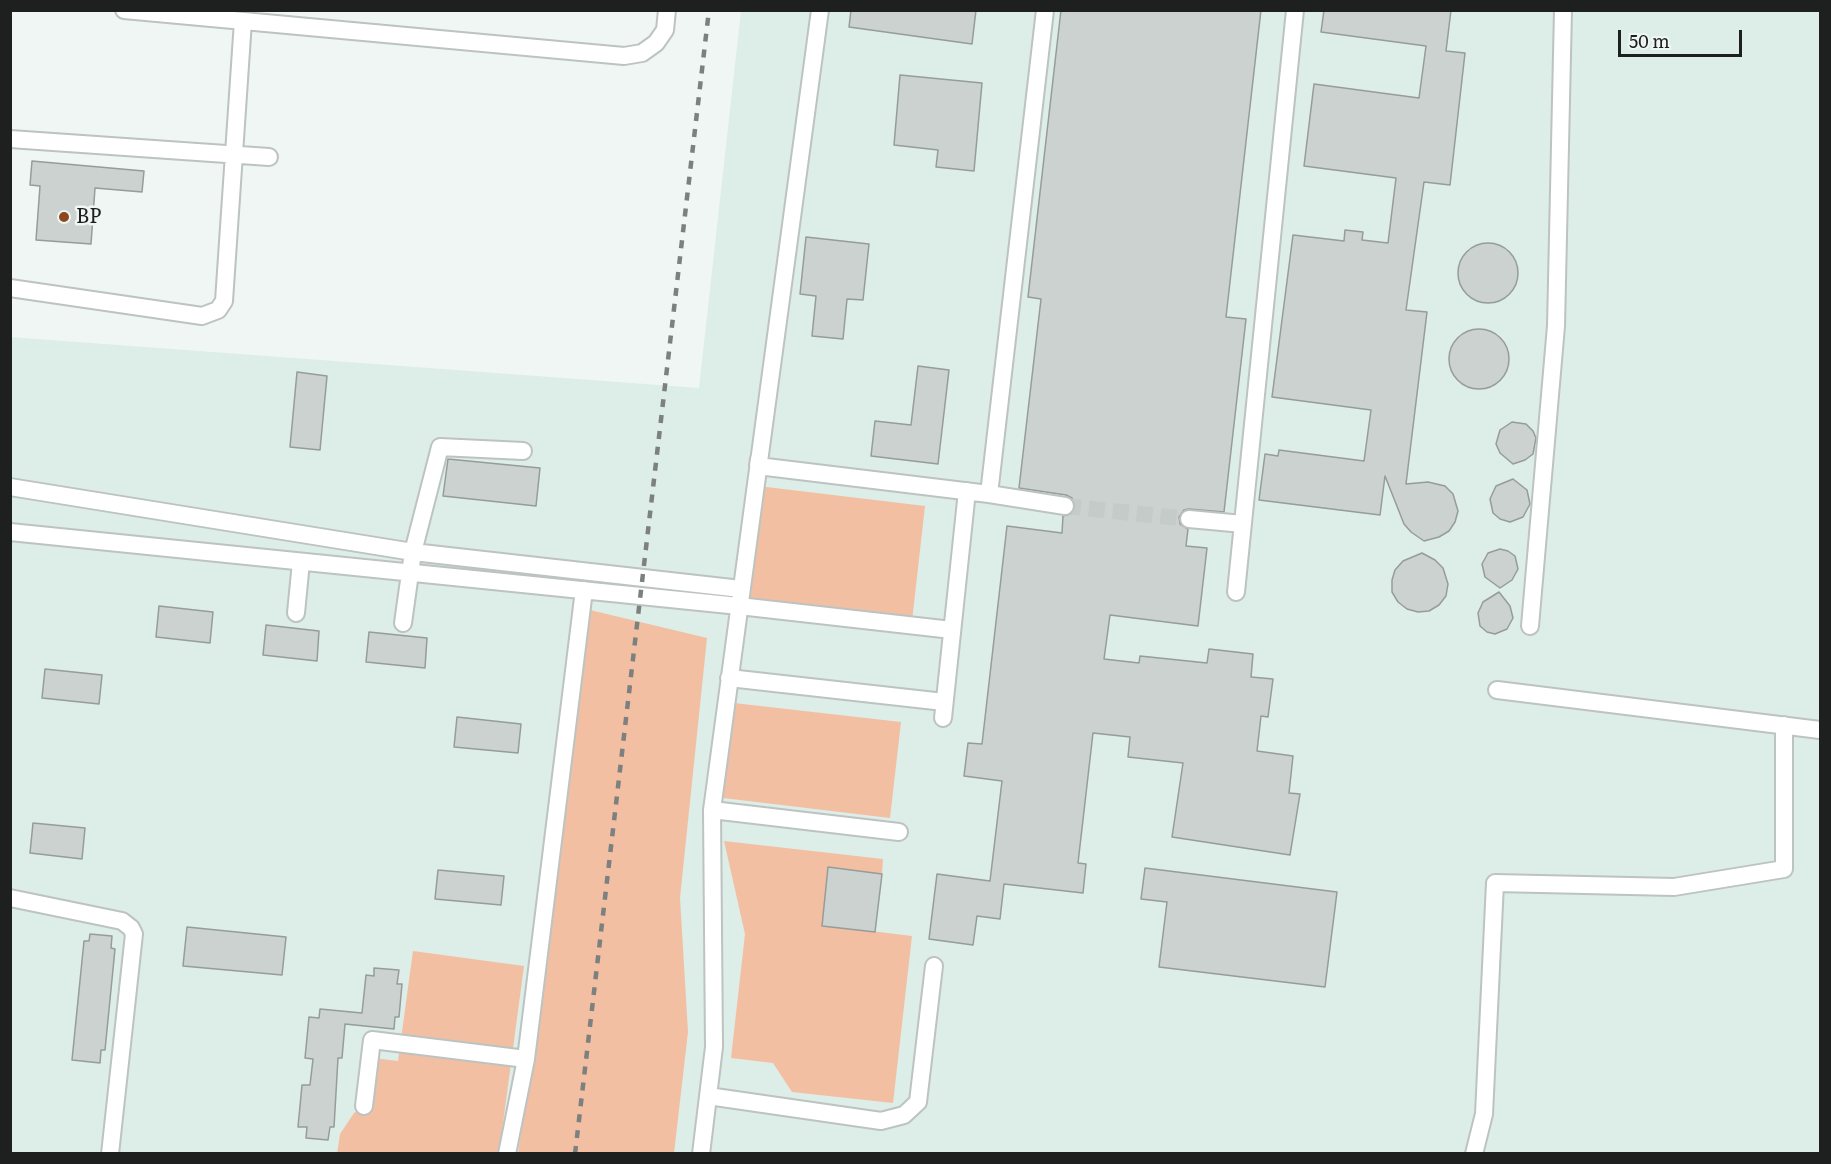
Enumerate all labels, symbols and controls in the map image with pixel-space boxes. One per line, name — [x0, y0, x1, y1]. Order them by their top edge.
scale bar — [1621, 18, 1746, 56]
text: 50 m — [1629, 27, 1670, 54]
place label: BP — [76, 205, 101, 229]
marker: BP — [57, 210, 71, 224]

